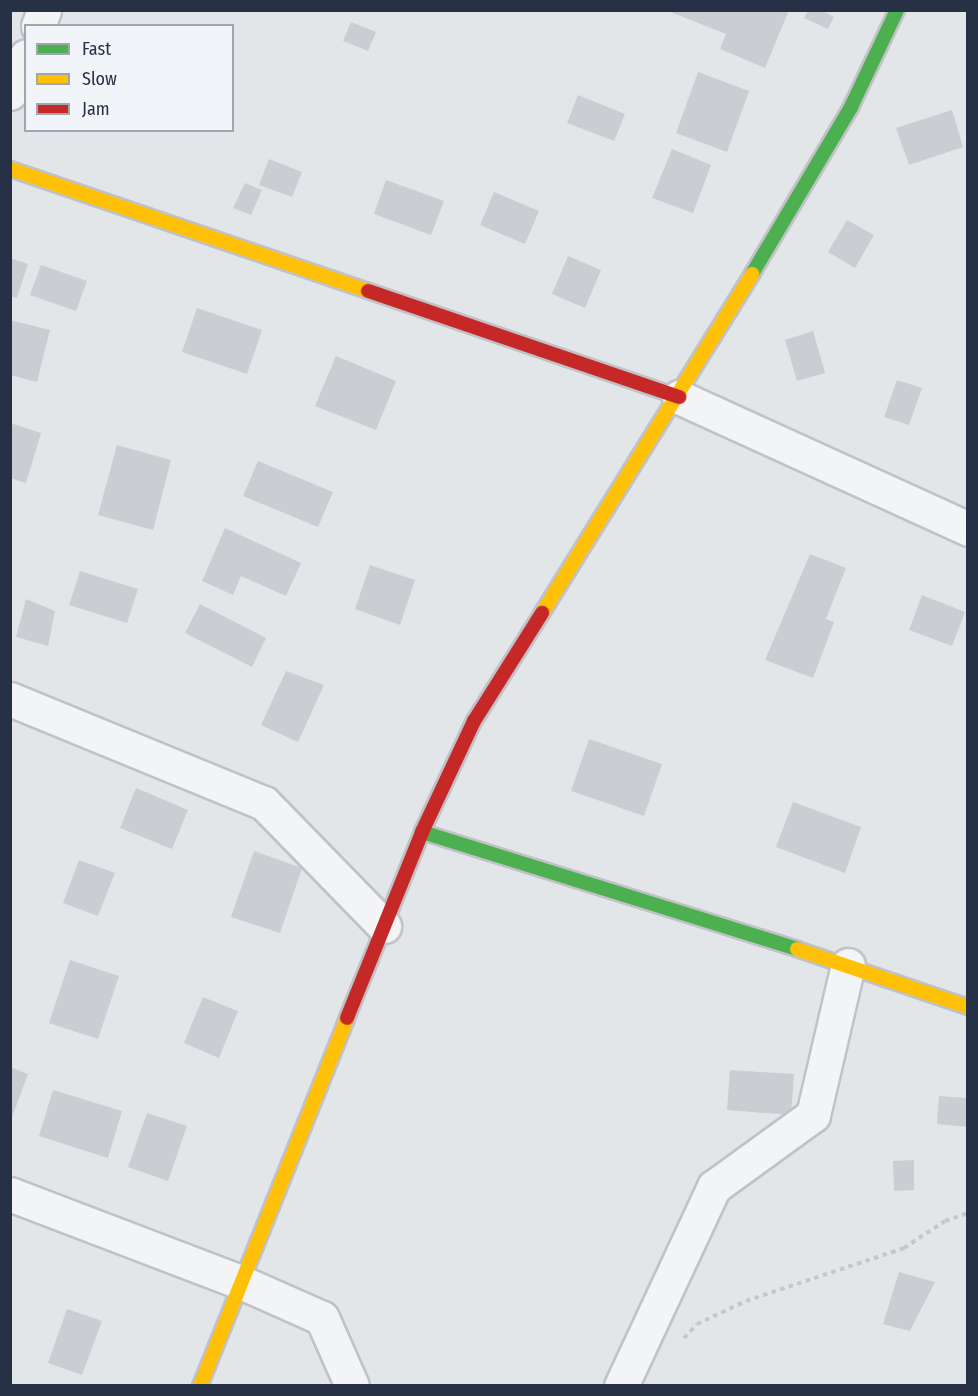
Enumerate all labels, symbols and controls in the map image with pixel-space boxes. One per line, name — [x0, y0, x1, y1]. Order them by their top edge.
legend — [24, 24, 234, 132]
text: Fast — [82, 38, 111, 60]
text: Slow — [82, 68, 117, 90]
text: Jam — [82, 98, 110, 120]

